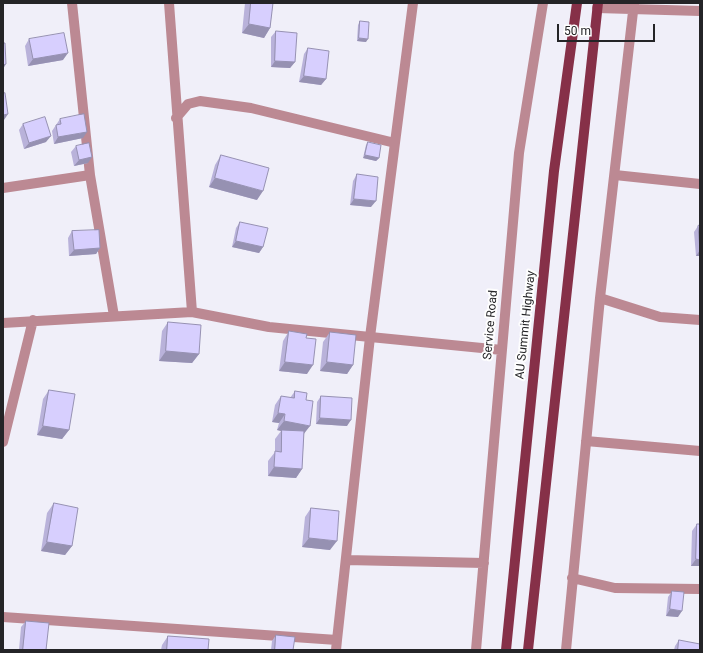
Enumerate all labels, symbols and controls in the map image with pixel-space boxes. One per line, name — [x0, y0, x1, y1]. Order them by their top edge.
scale bar — [559, 16, 657, 42]
text: 50 m — [564, 24, 591, 38]
street label: AU Summit Highway — [513, 270, 539, 380]
street label: Service Road — [481, 290, 501, 360]

